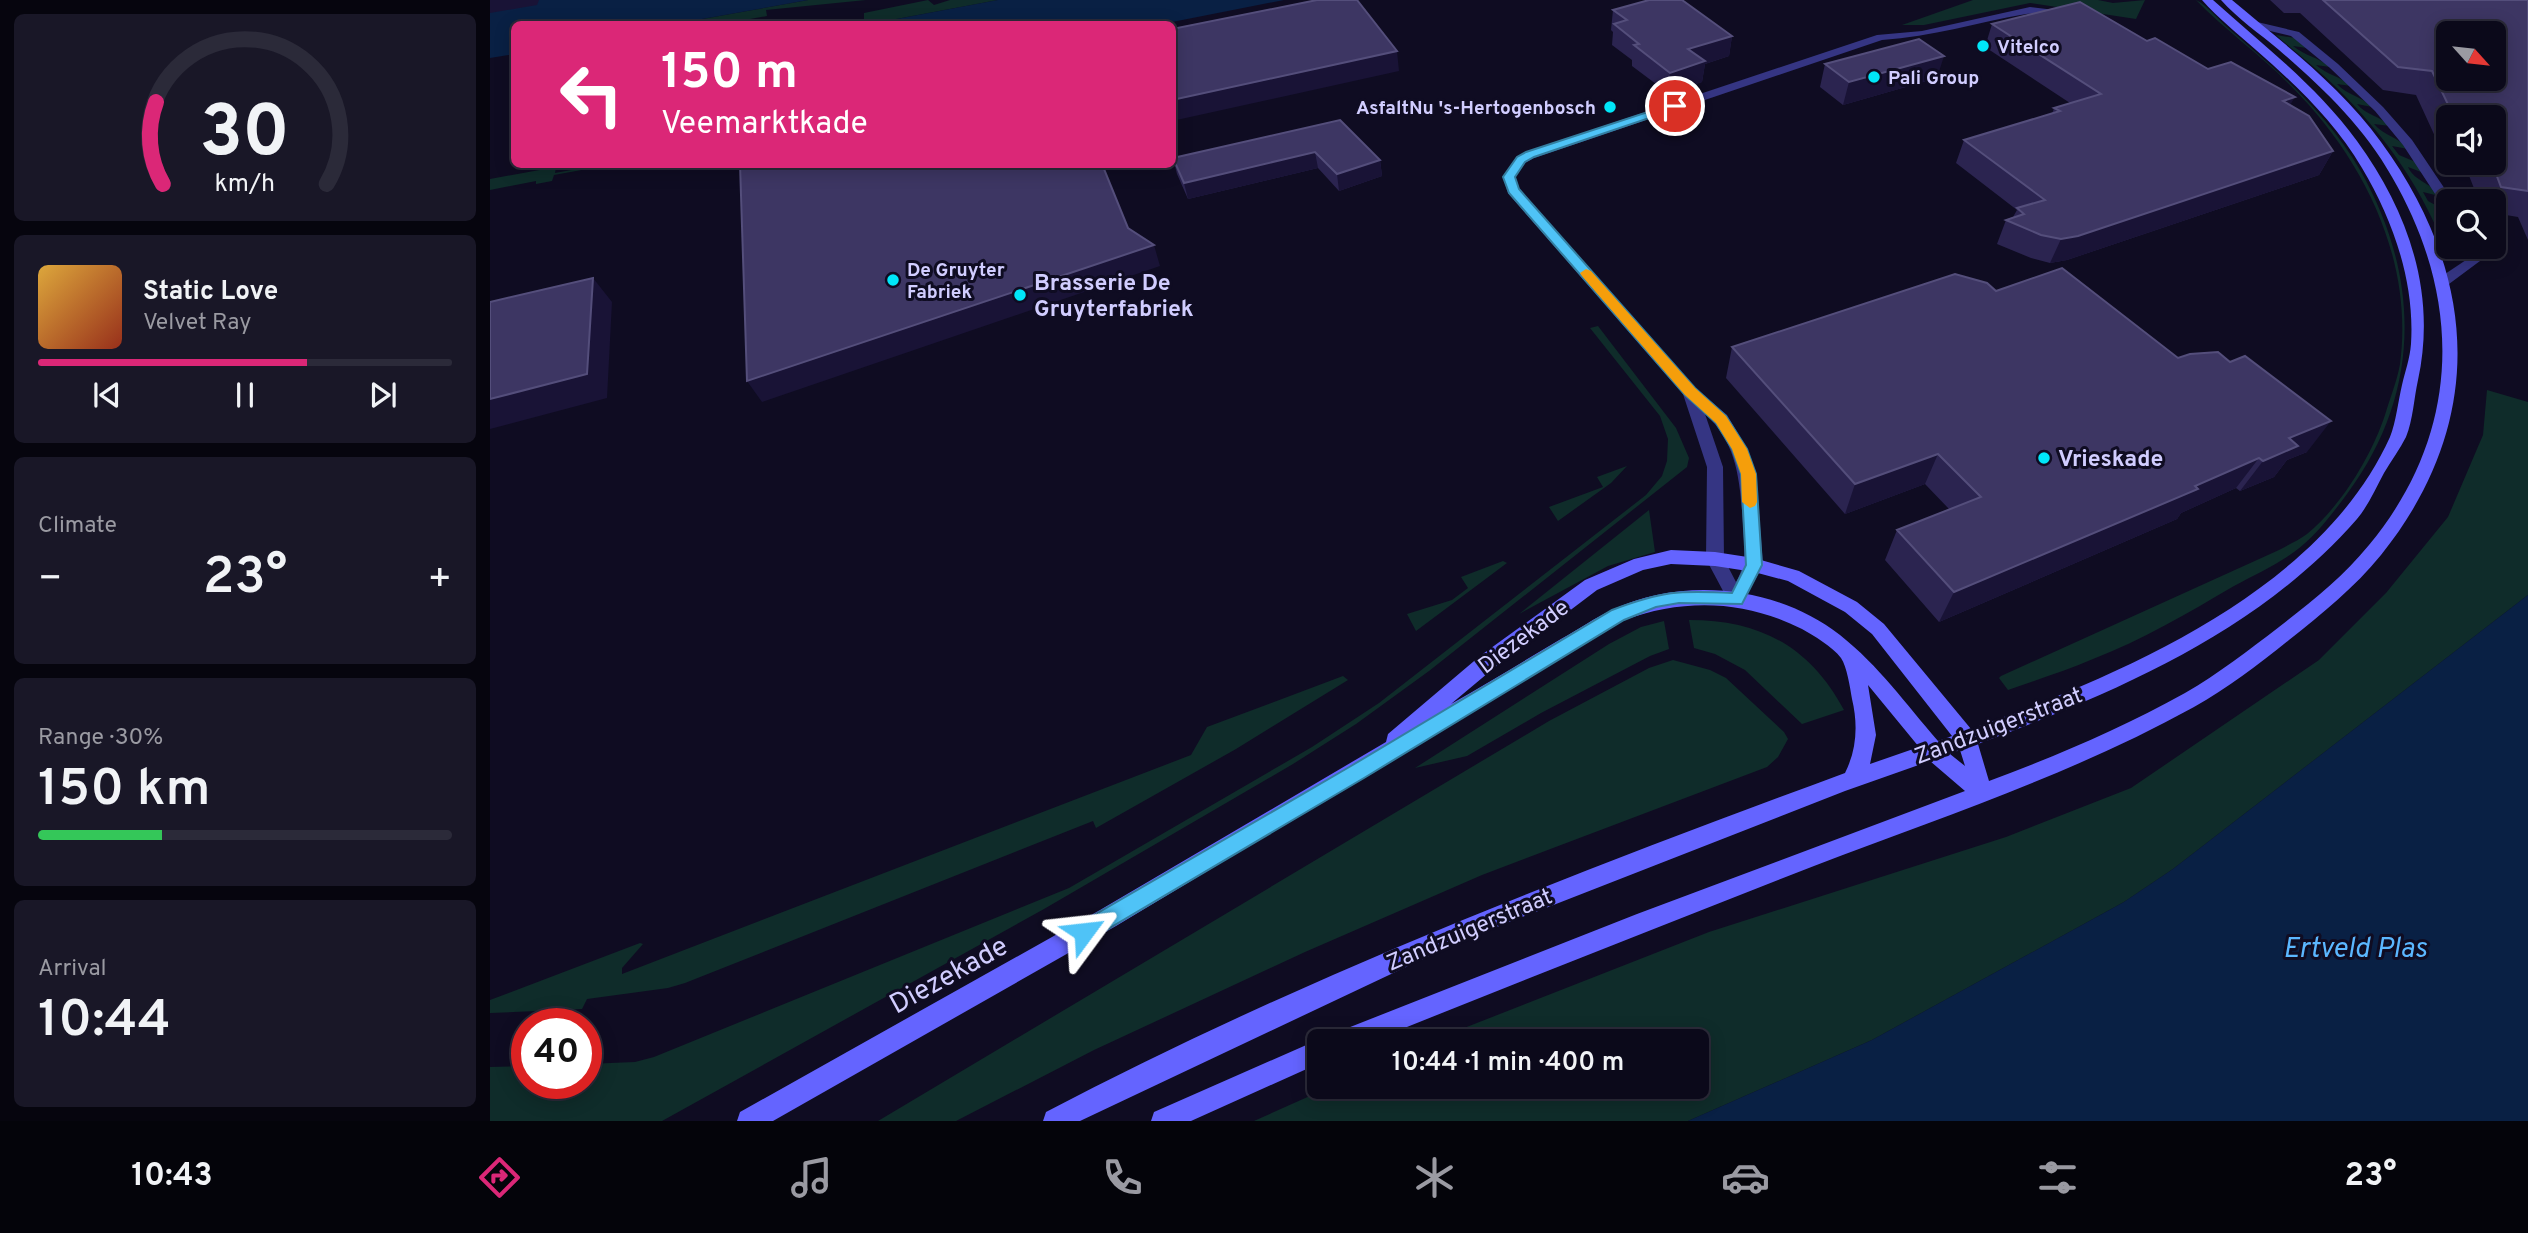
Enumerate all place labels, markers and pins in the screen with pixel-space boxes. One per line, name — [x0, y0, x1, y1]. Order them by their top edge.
place label: Vitelco — [1997, 36, 2060, 60]
marker: Vitelco — [1975, 38, 1991, 54]
place label: Pali Group — [1888, 67, 1979, 91]
marker: Pali Group — [1866, 69, 1882, 85]
pin — [1645, 76, 1705, 136]
place label: AsfaltNu 's-Hertogenbosch — [1356, 97, 1596, 121]
marker: AsfaltNu 's-Hertogenbosch — [1602, 99, 1618, 115]
place label: De Gruyter Fabriek — [907, 259, 1005, 305]
place label: Brasserie De Gruyterfabriek — [1034, 270, 1194, 325]
marker: De Gruyter Fabriek — [885, 272, 901, 288]
marker: Brasserie De Gruyterfabriek — [1012, 287, 1028, 303]
place label: Vrieskade — [2058, 446, 2163, 475]
marker: Vrieskade — [2036, 450, 2052, 466]

